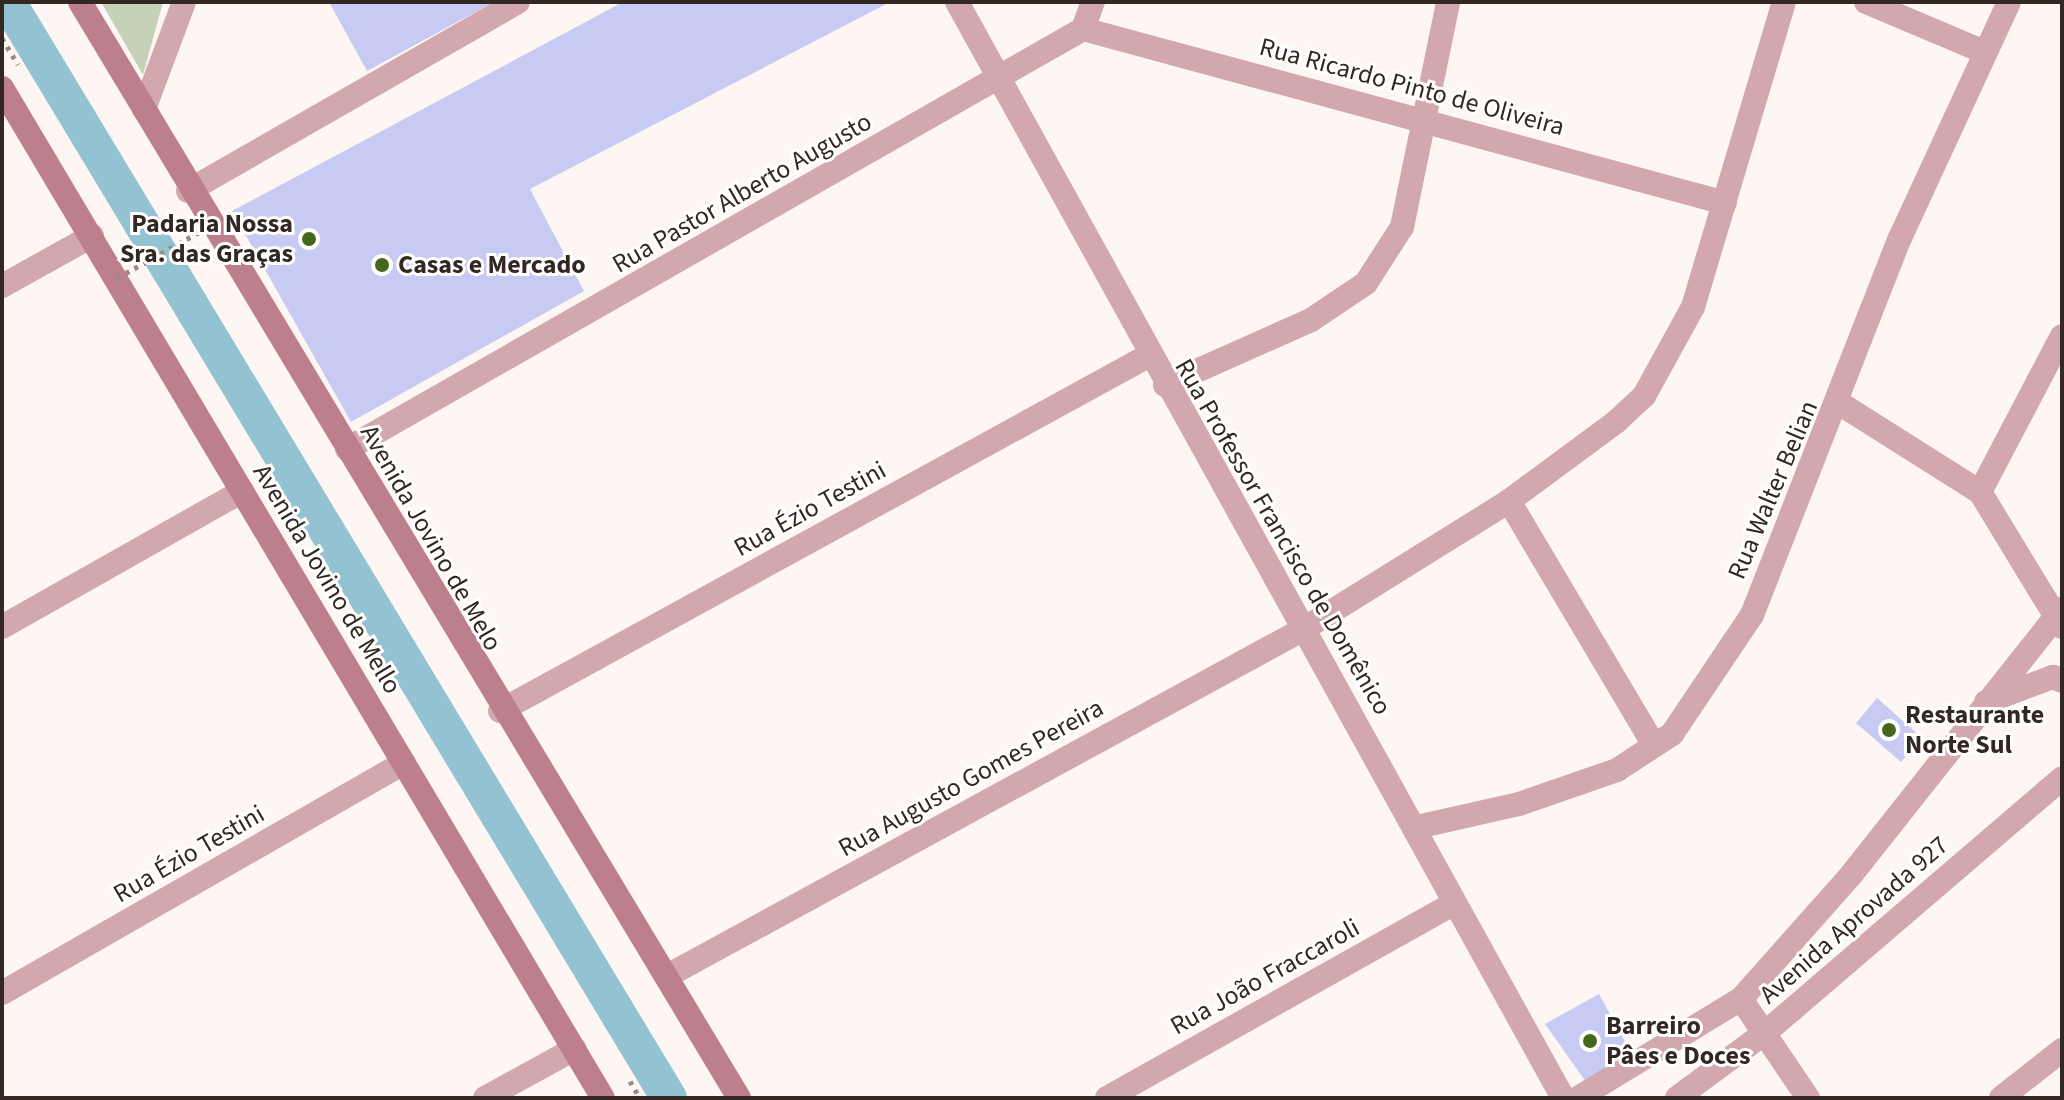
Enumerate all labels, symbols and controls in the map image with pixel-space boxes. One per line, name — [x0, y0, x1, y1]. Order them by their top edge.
street label: Rua Ricardo Pinto de Oliveira — [1256, 31, 1568, 143]
street label: Rua Pastor Alberto Augusto — [607, 106, 877, 280]
place label: Padaria Nossa Sra. das Graças — [120, 208, 293, 270]
marker: Padaria Nossa Sra. das Graças — [300, 230, 318, 248]
place label: Casas e Mercado — [398, 249, 586, 281]
marker: Casas e Mercado — [373, 256, 391, 274]
street label: Rua Professor Francisco de Domênico — [1168, 353, 1398, 721]
street label: Rua Walter Belian — [1721, 396, 1825, 584]
street label: Avenida Jovino de Melo — [354, 419, 508, 657]
street label: Rua Ézio Testini — [729, 454, 891, 564]
street label: Avenida Jovino de Mello — [246, 459, 408, 699]
street label: Rua Augusto Gomes Pereira — [833, 692, 1109, 864]
place label: Restaurante Norte Sul — [1905, 699, 2044, 760]
marker: Restaurante Norte Sul — [1880, 721, 1898, 739]
street label: Rua Ézio Testini — [108, 798, 270, 910]
street label: Avenida Aprovada 927 — [1753, 830, 1955, 1010]
street label: Rua João Fraccaroli — [1165, 912, 1365, 1042]
place label: Barreiro Pâes e Doces — [1606, 1010, 1751, 1072]
marker: Barreiro Pâes e Doces — [1581, 1032, 1599, 1050]

